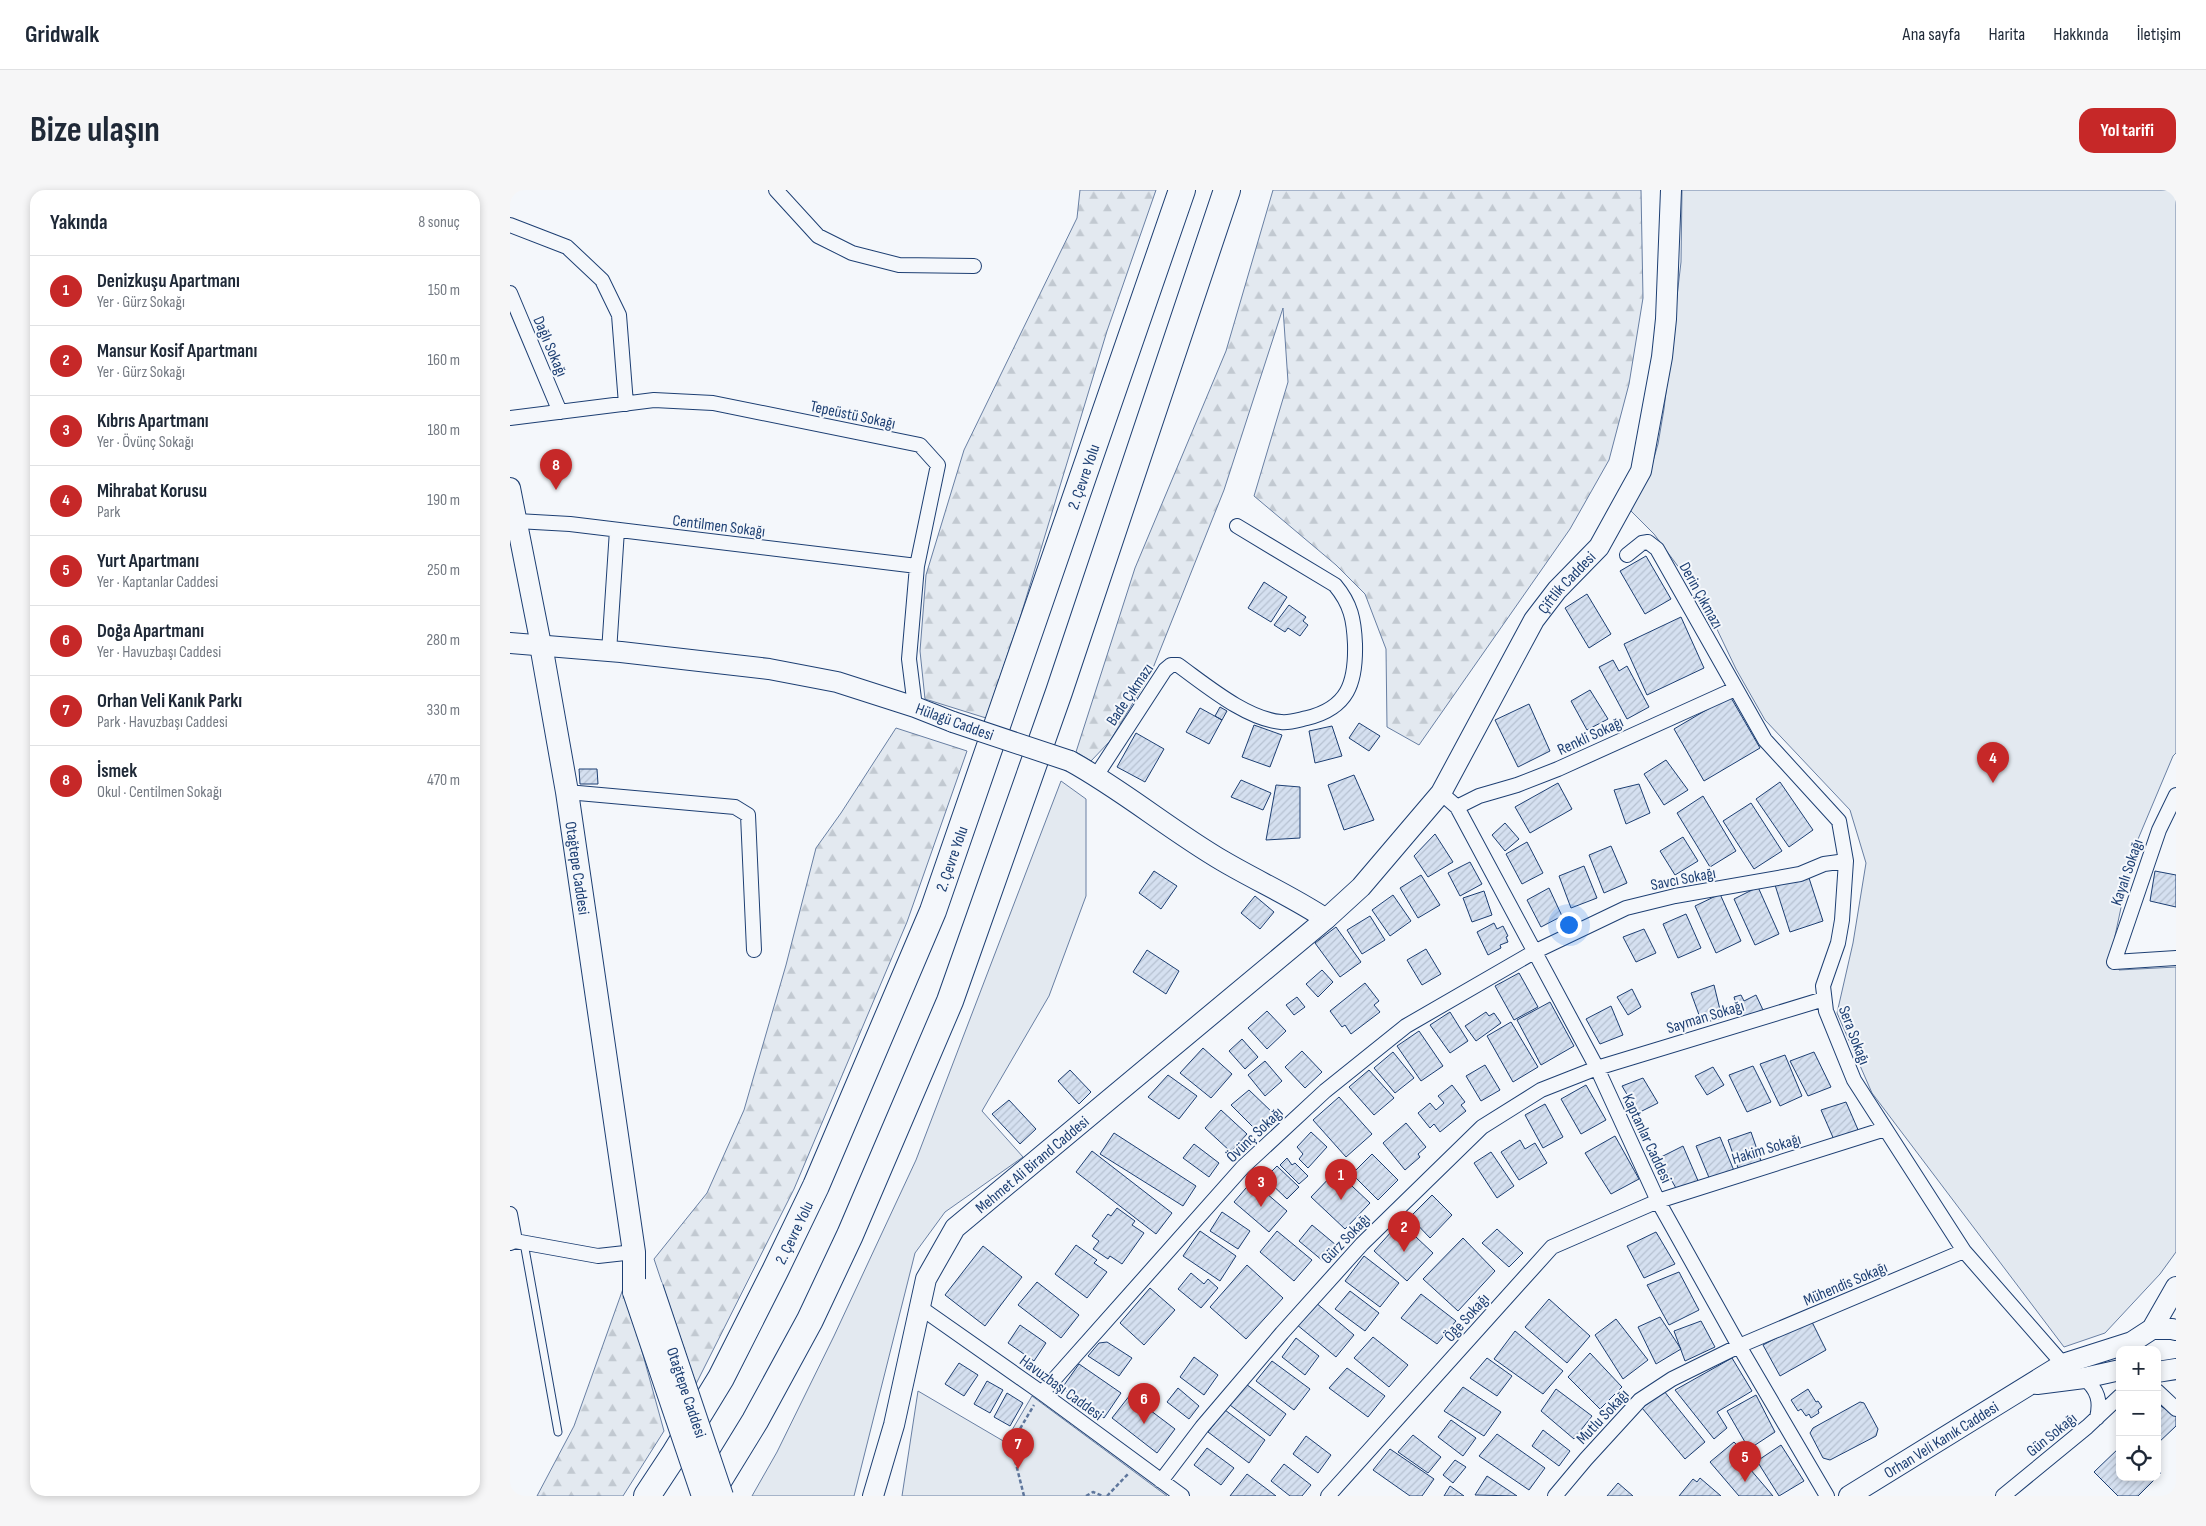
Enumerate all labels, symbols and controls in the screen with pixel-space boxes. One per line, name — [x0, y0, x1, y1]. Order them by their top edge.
text: Gridwalk — [25, 20, 99, 49]
text: Ana sayfa — [1903, 24, 1960, 45]
text: Harita — [1988, 24, 2025, 45]
text: Hakkında — [2053, 24, 2109, 45]
text: İletişim — [2137, 24, 2181, 45]
button: Yol tarifi — [2079, 108, 2176, 153]
text: Bize ulaşın — [30, 109, 160, 152]
text: Yakında — [50, 210, 107, 235]
text: 8 sonuç — [418, 213, 460, 232]
text: Denizkuşu Apartmanı — [97, 270, 240, 293]
text: 1 — [63, 281, 69, 300]
text: 150 m — [428, 281, 460, 300]
text: Yer · Gürz Sokağı — [97, 293, 185, 312]
street label: Dağlı Sokağı — [528, 313, 571, 380]
text: Mansur Kosif Apartmanı — [97, 340, 257, 363]
text: 2 — [62, 351, 70, 370]
text: 160 m — [427, 351, 460, 370]
text: Yer · Gürz Sokağı — [97, 363, 185, 382]
street label: Tepeüstü Sokağı — [808, 397, 897, 434]
text: Kıbrıs Apartmanı — [97, 410, 209, 433]
text: 3 — [62, 421, 70, 440]
text: 180 m — [427, 421, 460, 440]
text: Yer · Övünç Sokağı — [97, 433, 194, 452]
street label: 2. Çevre Yolu — [1064, 442, 1105, 512]
pin: 8 — [540, 449, 572, 490]
text: Mihrabat Korusu — [97, 480, 207, 503]
text: 4 — [62, 491, 70, 510]
text: 190 m — [427, 491, 460, 510]
text: Park — [97, 503, 120, 522]
street label: Centilmen Sokağı — [671, 511, 766, 542]
street label: Çiftlik Caddesi — [1534, 548, 1600, 618]
text: Yurt Apartmanı — [97, 550, 199, 573]
street label: Derin Çıkmazı — [1675, 559, 1727, 632]
text: 5 — [62, 561, 70, 580]
text: 250 m — [427, 561, 460, 580]
text: Yer · Kaptanlar Caddesi — [97, 573, 218, 592]
text: Doḡa Apartmanı — [97, 620, 204, 643]
text: 6 — [62, 631, 70, 650]
text: 280 m — [426, 631, 460, 650]
text: Yer · Havuzbaşı Caddesi — [97, 643, 221, 662]
street label: Bade Çıkmazı — [1103, 660, 1158, 730]
text: Orhan Veli Kanık Parkı — [97, 690, 242, 713]
street label: Hülagü Caddesi — [913, 700, 996, 745]
text: 7 — [63, 701, 69, 720]
text: 330 m — [427, 701, 460, 720]
text: Park · Havuzbaşı Caddesi — [97, 713, 228, 732]
street label: Renkli Sokağı — [1555, 713, 1627, 760]
pin: 4 — [1977, 742, 2009, 783]
text: İsmek — [97, 760, 137, 783]
text: 8 — [62, 771, 70, 790]
text: 470 m — [427, 771, 460, 790]
text: Okul · Centilmen Sokağı — [97, 783, 222, 802]
street label: Otağtepe Caddesi — [560, 820, 593, 916]
street label: 2. Çevre Yolu — [933, 824, 973, 894]
street label: Kayalı Sokağı — [2107, 837, 2148, 908]
street label: Savcı Sokağı — [1649, 864, 1717, 895]
your location — [1556, 912, 1582, 938]
street label: Sayman Sokağı — [1664, 997, 1746, 1038]
street label: Sera Sokağı — [1834, 1003, 1873, 1068]
street label: Kaptanlar Caddesi — [1618, 1091, 1676, 1186]
street label: Övünç Sokağı — [1223, 1103, 1287, 1167]
street label: Mehmet Ali Birand Caddesi — [972, 1113, 1093, 1218]
street label: Hakim Sokağı — [1730, 1130, 1803, 1169]
pin: 1 — [1325, 1159, 1357, 1200]
pin: 3 — [1245, 1166, 1277, 1207]
street label: 2. Çevre Yolu — [772, 1198, 818, 1268]
street label: Gürz Sokağı — [1317, 1210, 1375, 1268]
pin: 2 — [1388, 1211, 1420, 1252]
street label: Mühendis Sokağı — [1801, 1258, 1890, 1311]
street label: Öḡe Sokağı — [1441, 1290, 1494, 1346]
street label: Otağtepe Caddesi — [662, 1345, 710, 1440]
map controls — [2116, 1346, 2161, 1481]
button: + — [2116, 1346, 2161, 1391]
street label: Havuzbaşı Caddesi — [1015, 1351, 1107, 1425]
pin: 6 — [1128, 1383, 1160, 1424]
street label: Mutlu Sokağı — [1573, 1386, 1633, 1449]
button: − — [2116, 1391, 2161, 1436]
street label: Orhan Veli Kanık Caddesi — [1881, 1398, 2002, 1483]
street label: Gün Sokağı — [2023, 1409, 2081, 1461]
pin: 7 — [1002, 1428, 1034, 1469]
button: locate — [2116, 1436, 2161, 1481]
pin: 5 — [1729, 1441, 1761, 1482]

